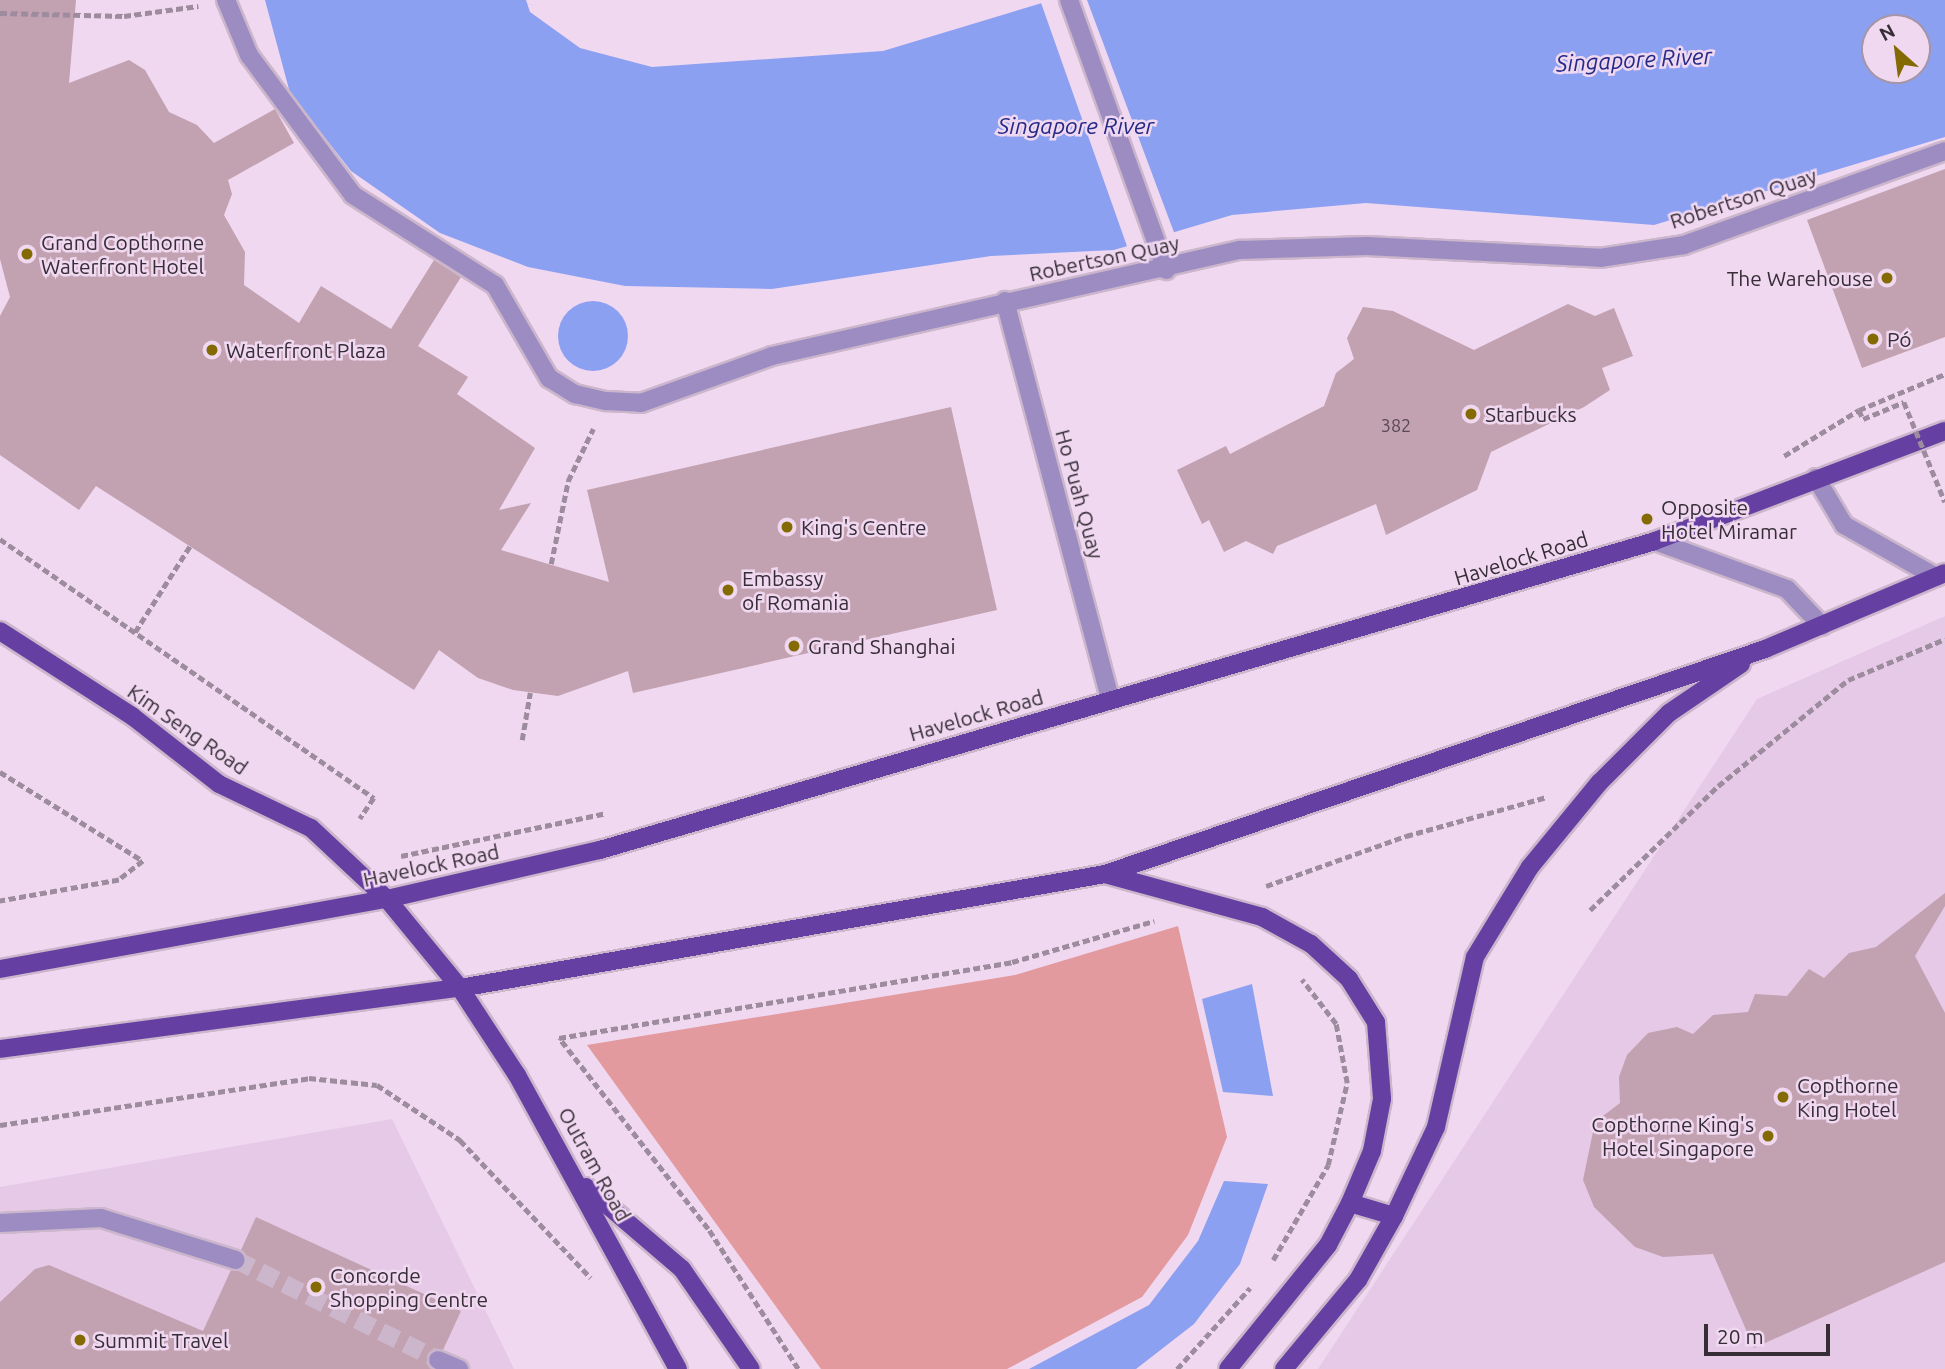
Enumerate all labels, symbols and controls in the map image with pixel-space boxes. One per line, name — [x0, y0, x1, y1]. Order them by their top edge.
north arrow — [1861, 14, 1931, 84]
text: N — [1876, 19, 1899, 45]
water label: Singapore River — [1555, 42, 1713, 78]
water label: Singapore River — [998, 112, 1154, 140]
street label: Robertson Quay — [1666, 162, 1820, 234]
place label: Grand Copthorne Waterfront Hotel — [41, 229, 204, 279]
street label: Robertson Quay — [1027, 230, 1181, 286]
marker: Grand Copthorne Waterfront Hotel — [19, 246, 35, 262]
place label: The Warehouse — [1727, 265, 1873, 291]
marker: The Warehouse — [1879, 270, 1895, 286]
place label: Pó — [1887, 326, 1912, 352]
marker: Pó — [1865, 331, 1881, 347]
place label: Waterfront Plaza — [226, 337, 386, 363]
marker: Waterfront Plaza — [204, 342, 220, 358]
place label: Starbucks — [1485, 401, 1577, 427]
marker: Starbucks — [1463, 406, 1479, 422]
house number: 382 — [1381, 414, 1411, 436]
street label: Ho Puah Quay — [1051, 426, 1109, 562]
place label: Opposite Hotel Miramar — [1661, 494, 1797, 544]
marker: Opposite Hotel Miramar — [1639, 511, 1655, 527]
place label: King's Centre — [801, 514, 927, 540]
marker: King's Centre — [779, 519, 795, 535]
street label: Havelock Road — [1451, 526, 1591, 590]
place label: Embassy of Romania — [742, 565, 849, 615]
marker: Embassy of Romania — [720, 582, 736, 598]
place label: Grand Shanghai — [808, 633, 955, 659]
marker: Grand Shanghai — [786, 638, 802, 654]
street label: Kim Seng Road — [123, 678, 253, 780]
street label: Havelock Road — [906, 684, 1046, 746]
street label: Havelock Road — [361, 838, 501, 892]
place label: Copthorne King Hotel — [1797, 1072, 1898, 1122]
marker: Copthorne King Hotel — [1775, 1089, 1791, 1105]
street label: Outram Road — [553, 1103, 637, 1225]
place label: Copthorne King's Hotel Singapore — [1591, 1111, 1754, 1161]
marker: Copthorne King's Hotel Singapore — [1760, 1128, 1776, 1144]
place label: Concorde Shopping Centre — [330, 1262, 488, 1312]
marker: Concorde Shopping Centre — [308, 1279, 324, 1295]
scale bar — [1707, 1310, 1833, 1354]
text: 20 m — [1717, 1324, 1764, 1348]
place label: Summit Travel — [94, 1327, 228, 1353]
marker: Summit Travel — [72, 1332, 88, 1348]

